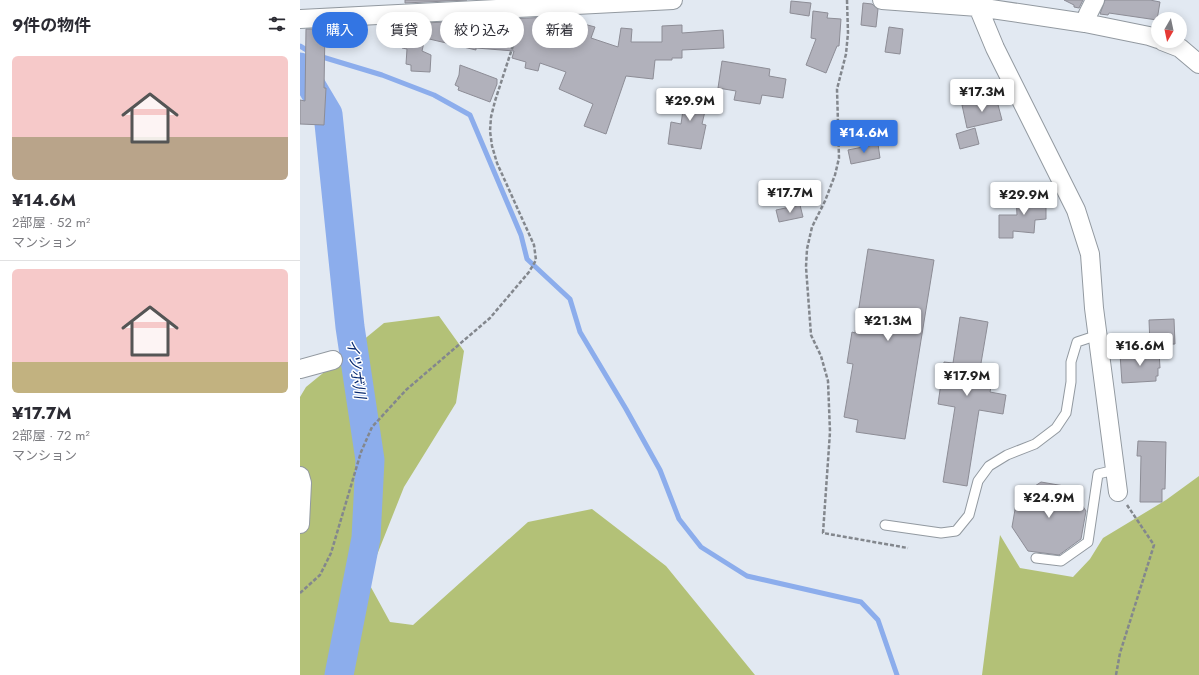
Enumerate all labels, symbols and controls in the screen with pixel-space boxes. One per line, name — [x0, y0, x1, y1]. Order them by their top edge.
chip: 購入 — [312, 12, 368, 48]
chip: 賃貸 — [376, 12, 432, 48]
chip: 絞り込み — [440, 12, 524, 48]
chip: 新着 — [532, 12, 588, 48]
north arrow — [1151, 12, 1187, 48]
map controls — [1151, 12, 1187, 48]
text: 9件の物件 — [12, 13, 91, 37]
icon: filters — [266, 13, 288, 35]
pin: ¥17.3M — [949, 79, 1015, 113]
icon: home — [114, 82, 186, 154]
text: ¥17.3M — [959, 82, 1005, 101]
pin: ¥29.9M — [657, 88, 723, 122]
text: ¥29.9M — [665, 91, 715, 110]
pin: ¥14.6M — [831, 120, 897, 154]
text: ¥14.6M — [840, 123, 888, 142]
pin: ¥17.7M — [757, 180, 823, 214]
pin: ¥29.9M — [991, 182, 1057, 216]
text: ¥17.7M — [767, 183, 813, 202]
text: ¥29.9M — [999, 185, 1049, 204]
text: ¥14.6M — [12, 188, 76, 212]
text: 2部屋 · 52 m² — [12, 213, 90, 232]
text: マンション — [12, 233, 77, 252]
icon: home — [114, 295, 186, 367]
pin: ¥21.3M — [855, 308, 921, 342]
text: ¥21.3M — [864, 311, 912, 330]
pin: ¥16.6M — [1107, 333, 1173, 367]
text: ¥16.6M — [1116, 336, 1164, 355]
water label: イツボ川 — [341, 338, 371, 402]
pin: ¥17.9M — [934, 363, 1000, 397]
text: ¥17.9M — [944, 366, 990, 385]
text: ¥17.7M — [12, 401, 71, 425]
text: 2部屋 · 72 m² — [12, 426, 90, 445]
text: マンション — [12, 446, 77, 465]
pin: ¥24.9M — [1016, 485, 1082, 519]
text: ¥24.9M — [1024, 488, 1074, 507]

